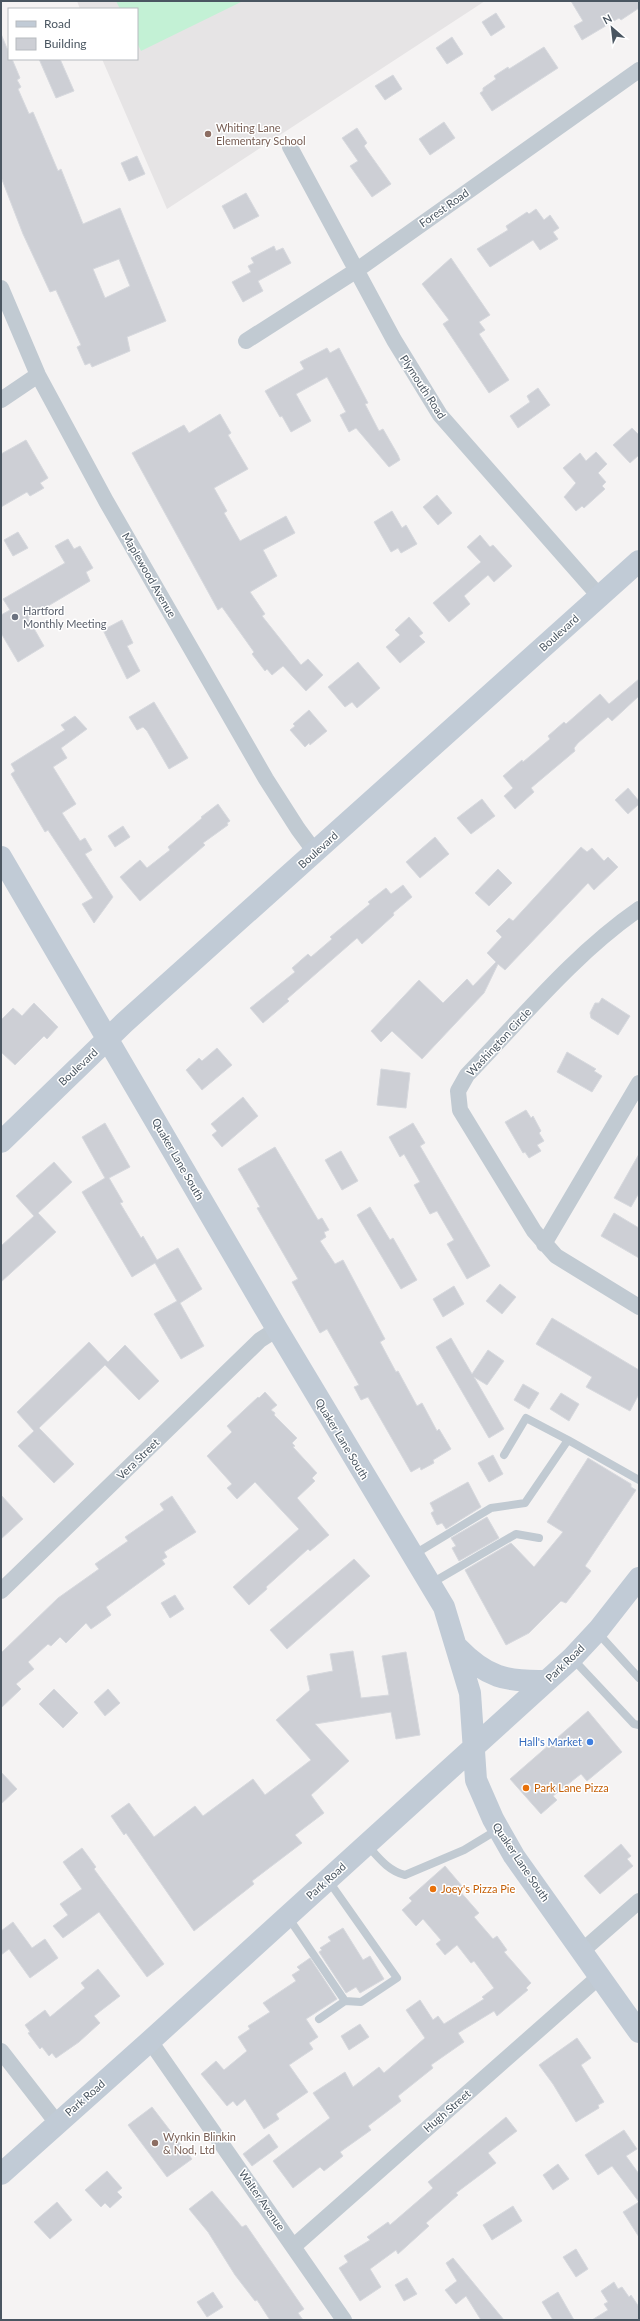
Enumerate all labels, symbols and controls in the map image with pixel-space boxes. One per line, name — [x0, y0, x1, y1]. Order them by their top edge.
legend — [8, 8, 138, 60]
north arrow — [592, 8, 632, 48]
text: N — [600, 11, 614, 26]
text: Road — [44, 16, 71, 31]
text: Building — [44, 36, 87, 51]
place label: Whiting Lane Elementary School — [216, 121, 306, 147]
marker: Whiting Lane Elementary School — [203, 129, 213, 139]
street label: Forest Road — [416, 186, 471, 229]
street label: Plymouth Road — [398, 352, 449, 421]
street label: Maplewood Avenue — [120, 530, 179, 620]
place label: Hartford Monthly Meeting — [23, 604, 107, 630]
marker: Hartford Monthly Meeting — [10, 612, 20, 622]
street label: Boulevard — [536, 612, 581, 654]
street label: Boulevard — [295, 829, 340, 871]
street label: Washington Circle — [464, 1005, 534, 1078]
street label: Boulevard — [55, 1045, 100, 1088]
street label: Quaker Lane South — [150, 1116, 207, 1202]
street label: Quaker Lane South — [313, 1396, 372, 1482]
street label: Vera Street — [114, 1435, 161, 1482]
street label: Park Road — [543, 1641, 587, 1684]
place label: Hall's Market — [519, 1735, 582, 1748]
marker: Hall's Market — [585, 1737, 595, 1747]
place label: Park Lane Pizza — [534, 1781, 609, 1794]
marker: Park Lane Pizza — [521, 1783, 531, 1793]
street label: Quaker Lane South — [490, 1820, 553, 1904]
street label: Park Road — [303, 1859, 348, 1902]
place label: Joey's Pizza Pie — [441, 1882, 515, 1895]
marker: Joey's Pizza Pie — [428, 1884, 438, 1894]
street label: Park Road — [62, 2077, 107, 2119]
street label: Hugh Street — [420, 2087, 473, 2135]
place label: Wynkin Blinkin & Nod, Ltd — [163, 2130, 236, 2156]
marker: Wynkin Blinkin & Nod, Ltd — [150, 2138, 160, 2148]
street label: Walter Avenue — [237, 2167, 288, 2233]

